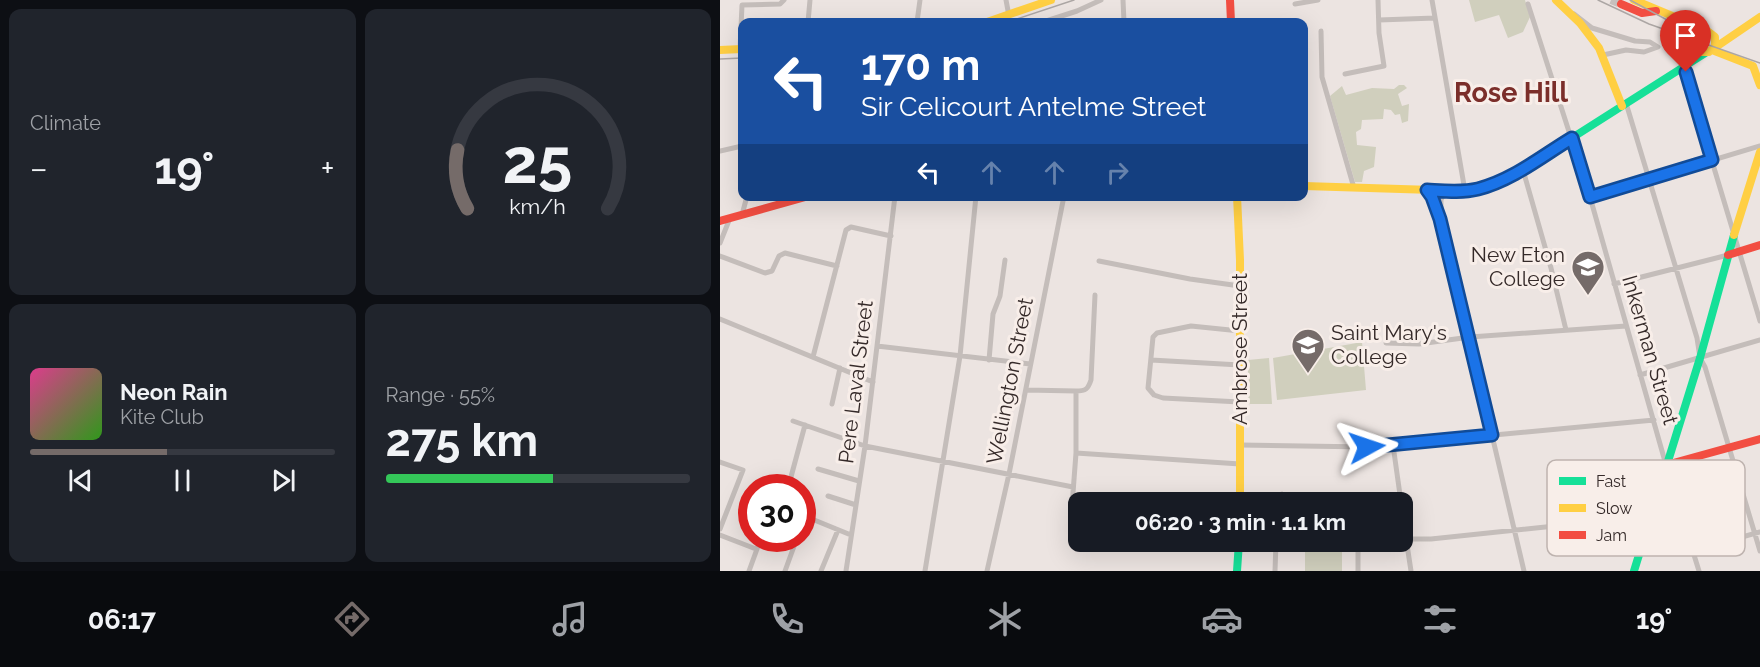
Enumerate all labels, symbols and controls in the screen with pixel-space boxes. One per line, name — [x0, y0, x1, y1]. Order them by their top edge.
pin — [1660, 10, 1711, 72]
icon: arrive — [1669, 19, 1702, 52]
text: 170 m — [861, 41, 980, 90]
icon: left — [762, 42, 840, 120]
district label: Rose Hill — [1454, 77, 1568, 108]
text: Sir Celicourt Antelme Street — [861, 91, 1206, 122]
text: Climate — [30, 111, 101, 135]
text: 25 — [503, 124, 573, 198]
text: 19° — [154, 142, 214, 195]
text: − — [30, 149, 48, 188]
text: + — [321, 149, 335, 188]
icon: left — [912, 156, 945, 189]
icon: ahead — [975, 156, 1008, 189]
icon: ahead — [1038, 156, 1071, 189]
icon: right — [1101, 156, 1134, 189]
text: km/h — [509, 194, 566, 219]
place label: New Eton College — [1471, 242, 1565, 291]
school or university icon: New Eton College — [1570, 249, 1606, 296]
street label: Inkerman Street — [1617, 272, 1684, 427]
street label: Ambrose Street — [1227, 273, 1252, 425]
street label: Wellington Street — [981, 295, 1038, 466]
street label: Pere Laval Street — [833, 299, 878, 465]
place label: Saint Mary's College — [1331, 320, 1447, 369]
school or university icon: Saint Mary's College — [1290, 327, 1326, 374]
text: Neon Rain — [120, 379, 228, 405]
text: Range · 55% — [386, 383, 495, 407]
text: Kite Club — [120, 405, 204, 429]
text: 275 km — [386, 414, 538, 467]
position arrow — [1335, 415, 1399, 479]
legend — [1547, 460, 1745, 556]
icon: previous — [64, 464, 97, 497]
icon: pause — [166, 464, 199, 497]
icon: next — [267, 464, 300, 497]
text: Fast — [1596, 472, 1627, 491]
speed limit sign: 30 — [738, 474, 816, 552]
text: Slow — [1596, 499, 1632, 518]
text: 06:20 · 3 min · 1.1 km — [1135, 509, 1346, 535]
text: Jam — [1596, 526, 1627, 545]
icon: directions — [331, 598, 373, 640]
icon: music — [549, 598, 591, 640]
icon: phone — [766, 598, 808, 640]
icon: climate — [984, 598, 1026, 640]
icon: car — [1201, 598, 1243, 640]
icon: filters — [1419, 598, 1461, 640]
text: 06:17 — [88, 604, 156, 635]
text: 19° — [1636, 604, 1672, 635]

